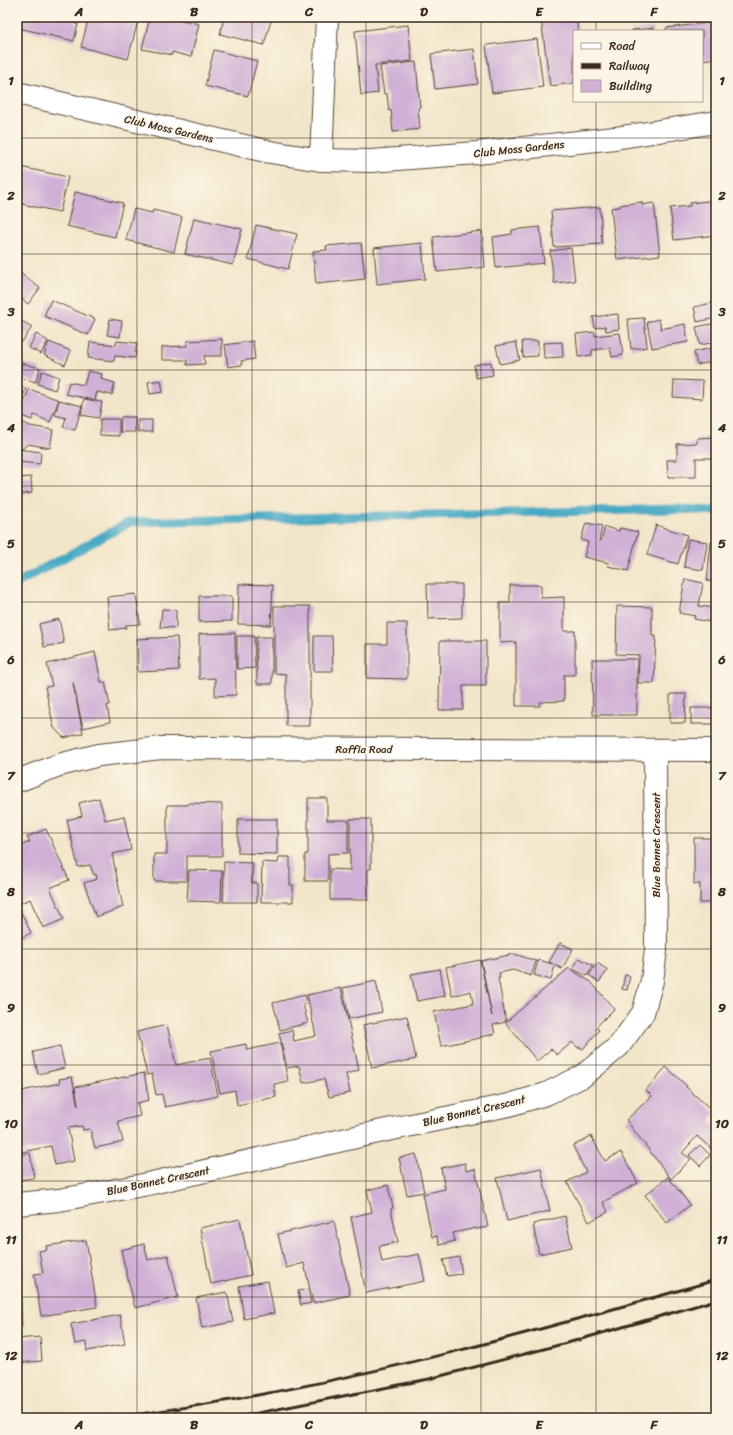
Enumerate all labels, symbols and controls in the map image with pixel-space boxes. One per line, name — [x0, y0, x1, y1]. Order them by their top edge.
text: A — [74, 0, 83, 23]
text: B — [190, 0, 199, 23]
text: C — [304, 0, 314, 23]
text: D — [420, 0, 428, 23]
text: E — [535, 0, 544, 23]
text: F — [649, 0, 658, 23]
legend — [573, 30, 703, 102]
text: Road — [609, 35, 636, 57]
text: Railway — [609, 55, 650, 77]
text: 1 — [8, 69, 14, 92]
text: 1 — [719, 69, 725, 92]
text: Building — [609, 75, 652, 97]
street label: Club Moss Gardens — [122, 109, 217, 149]
street label: Club Moss Gardens — [473, 135, 566, 163]
text: 2 — [6, 184, 15, 207]
text: 2 — [717, 184, 726, 207]
text: 3 — [6, 300, 15, 323]
text: 3 — [717, 300, 726, 323]
text: 4 — [6, 416, 16, 439]
text: 4 — [717, 416, 727, 439]
text: 5 — [7, 532, 15, 555]
text: 5 — [718, 532, 726, 555]
text: 6 — [6, 648, 15, 671]
text: 6 — [717, 648, 726, 671]
street label: Raffia Road — [336, 740, 394, 759]
text: 7 — [7, 764, 16, 787]
text: 7 — [718, 764, 727, 787]
street label: Blue Bonnet Crescent — [647, 792, 666, 897]
text: 8 — [6, 880, 15, 903]
text: 8 — [717, 880, 726, 903]
text: 9 — [7, 996, 15, 1019]
text: 9 — [718, 996, 726, 1019]
street label: Blue Bonnet Crescent — [421, 1090, 528, 1132]
text: 10 — [4, 1112, 18, 1135]
text: 10 — [715, 1112, 729, 1135]
street label: Blue Bonnet Crescent — [105, 1161, 212, 1201]
text: 11 — [5, 1228, 17, 1251]
text: 11 — [716, 1228, 728, 1251]
text: 12 — [4, 1344, 18, 1367]
text: 12 — [715, 1344, 729, 1367]
text: A — [74, 1413, 83, 1435]
text: B — [190, 1413, 199, 1435]
text: C — [304, 1413, 314, 1435]
text: D — [420, 1413, 428, 1435]
text: E — [535, 1413, 544, 1435]
text: F — [649, 1413, 658, 1435]

